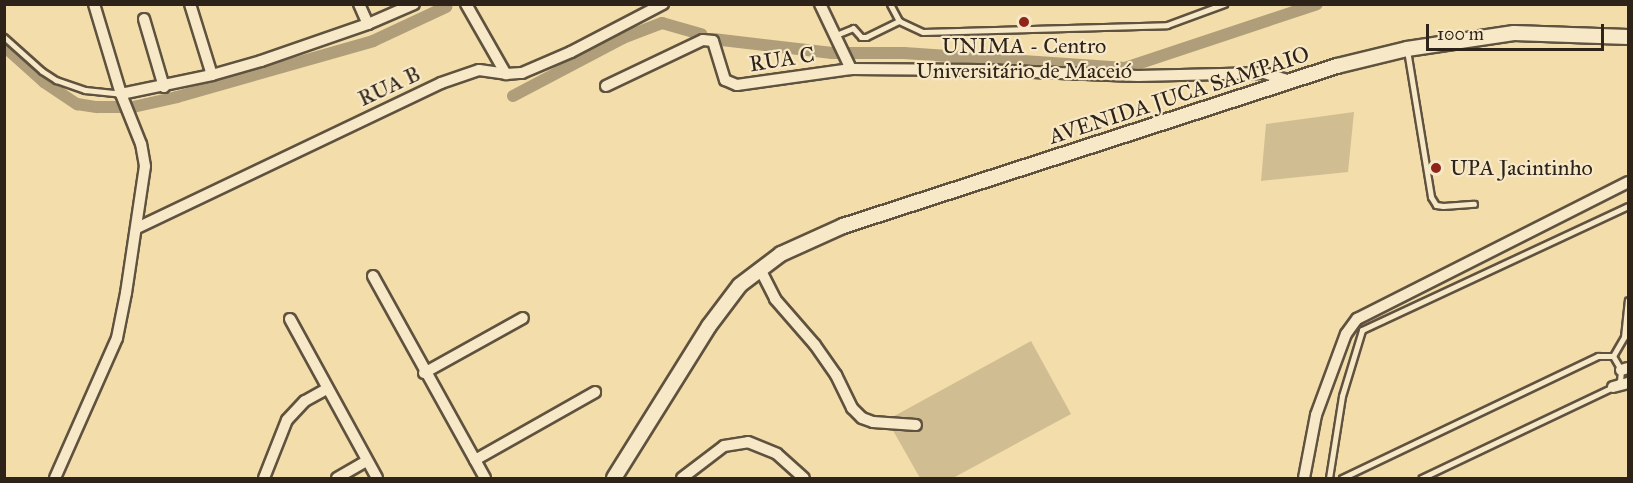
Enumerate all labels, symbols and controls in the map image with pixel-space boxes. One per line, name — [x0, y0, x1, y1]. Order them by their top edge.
scale bar — [1429, 12, 1608, 50]
marker: UNIMA - Centro Universitário de Maceió — [1017, 15, 1031, 29]
text: 100 m — [1437, 23, 1484, 45]
place label: UNIMA - Centro Universitário de Maceió — [916, 32, 1132, 84]
street label: AVENIDA JUCA SAMPAIO — [1045, 40, 1313, 150]
street label: RUA C — [747, 41, 817, 77]
street label: RUA B — [354, 60, 424, 112]
place label: UPA Jacintinho — [1450, 155, 1593, 181]
marker: UPA Jacintinho — [1427, 159, 1445, 177]

